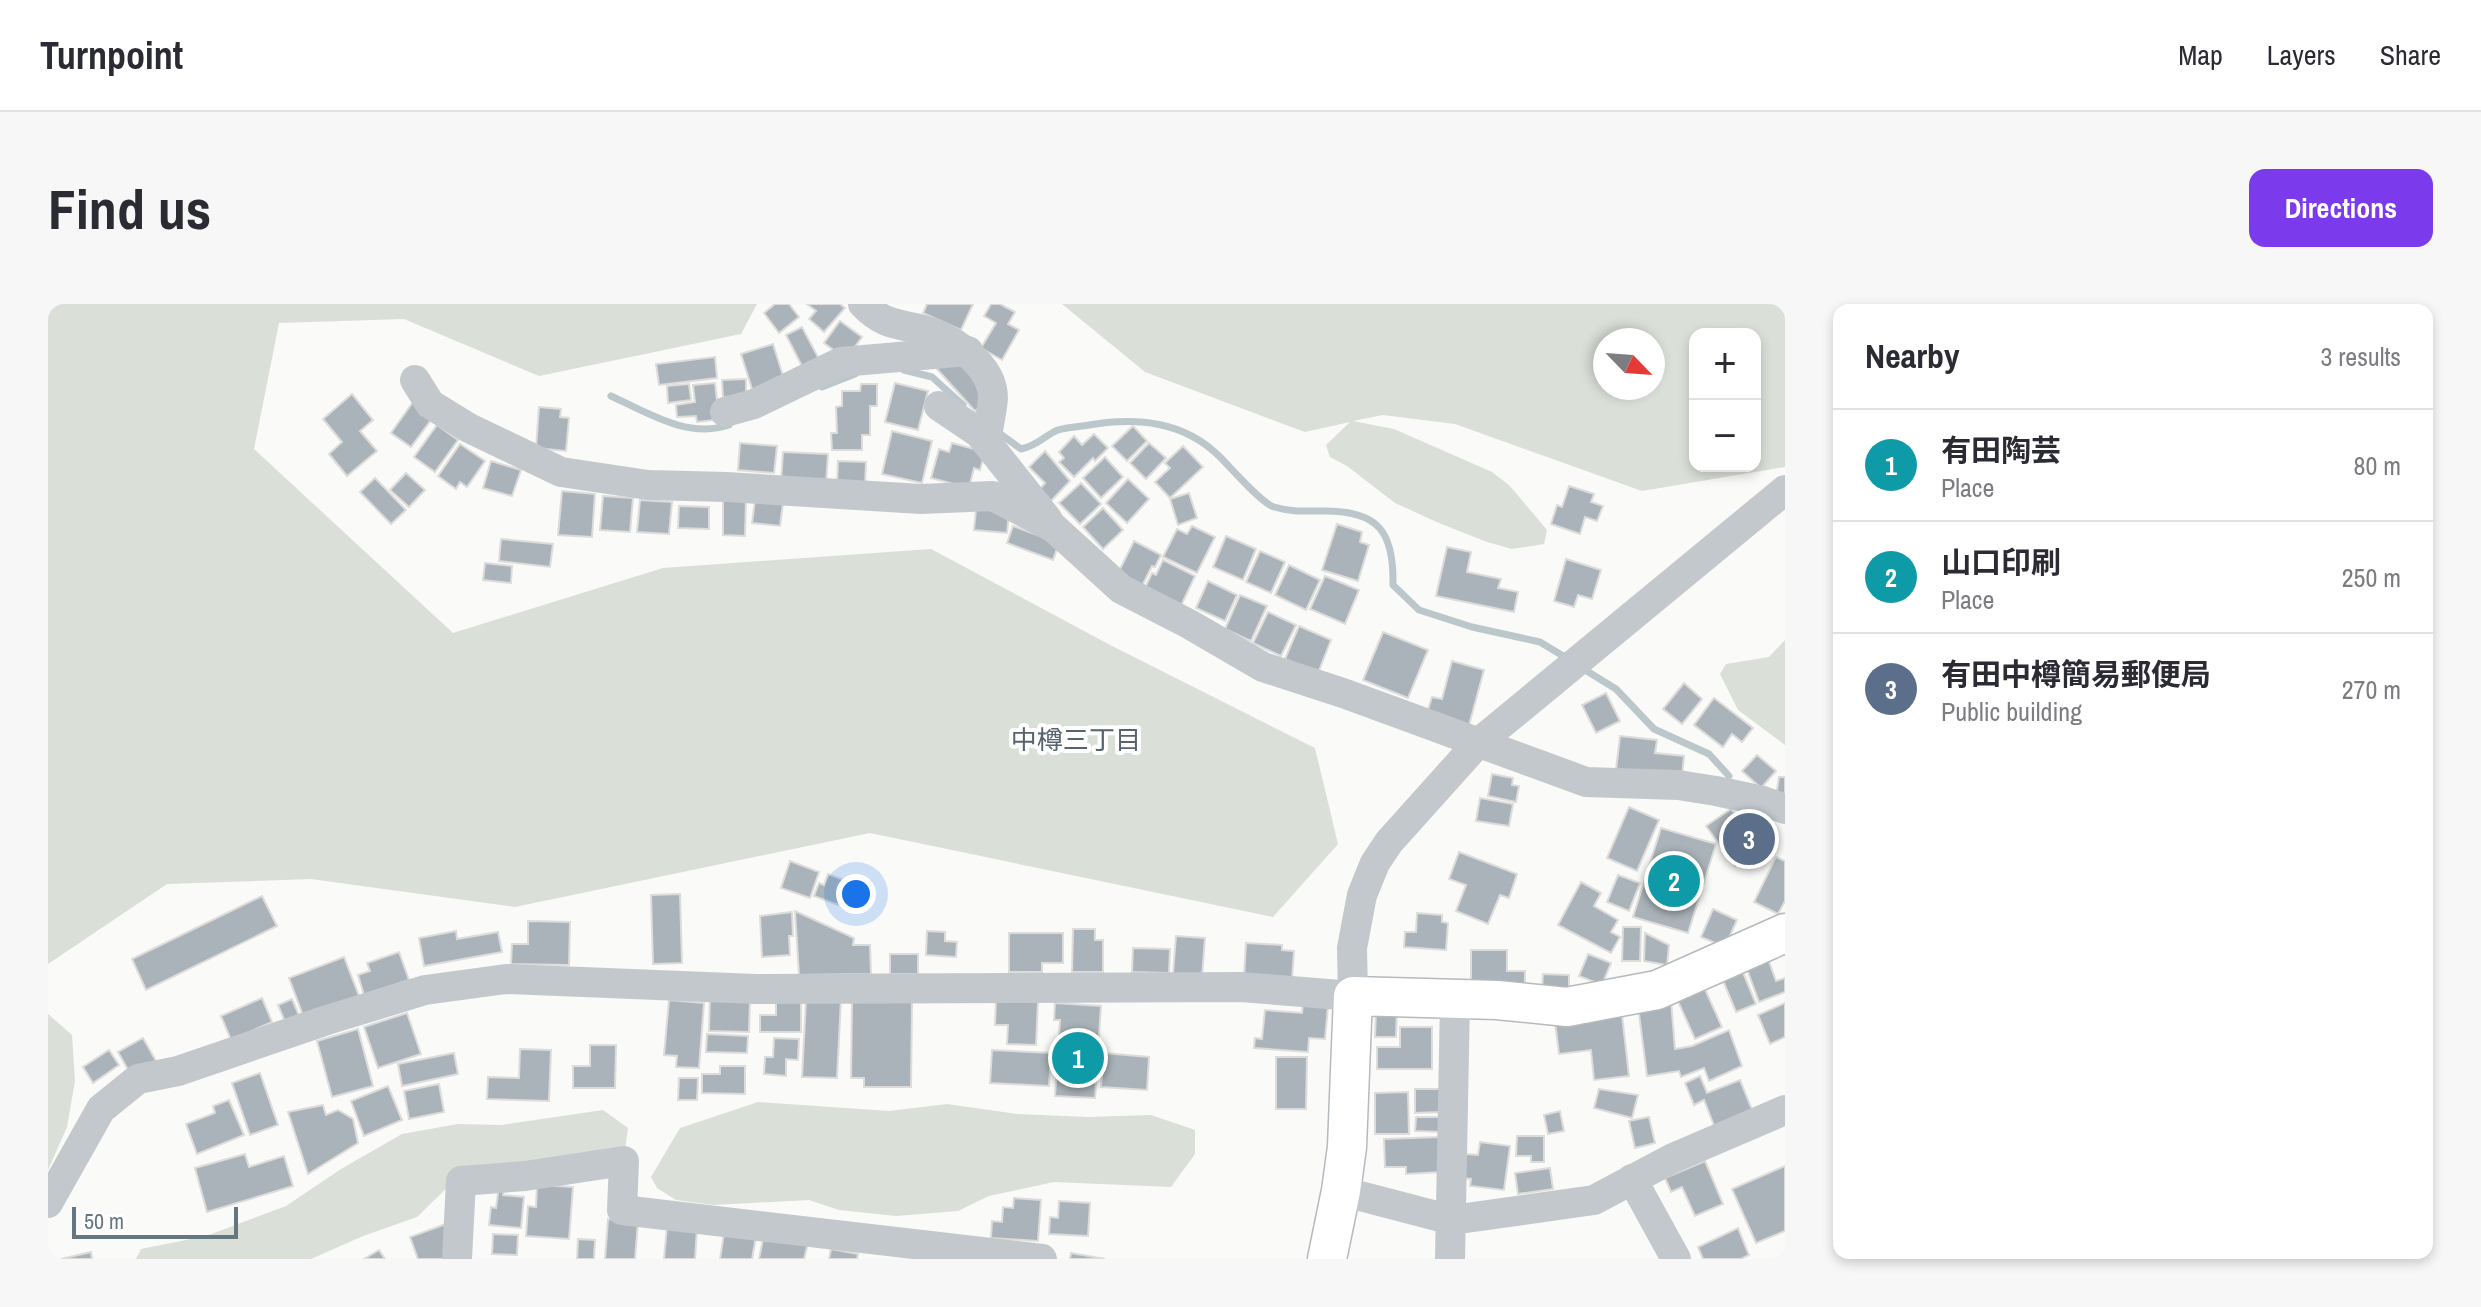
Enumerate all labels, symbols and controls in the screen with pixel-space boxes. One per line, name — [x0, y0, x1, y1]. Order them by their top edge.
text: Turnpoint — [40, 30, 183, 81]
text: Map — [2178, 36, 2223, 74]
text: Layers — [2267, 36, 2336, 74]
text: Share — [2380, 36, 2441, 74]
button: Directions — [2249, 169, 2433, 247]
text: Find us — [48, 171, 211, 246]
north arrow — [1593, 328, 1665, 400]
map controls — [1689, 328, 1761, 472]
button: + — [1689, 328, 1761, 400]
text: Nearby — [1865, 333, 1960, 379]
text: 3 results — [2320, 339, 2401, 374]
button: − — [1689, 400, 1761, 472]
text: 有田陶芸 — [1941, 430, 2061, 470]
text: 1 — [1885, 448, 1897, 483]
text: 80 m — [2354, 448, 2401, 483]
text: Place — [1941, 470, 1994, 505]
text: 山口印刷 — [1941, 542, 2061, 582]
text: 2 — [1885, 560, 1897, 595]
text: 250 m — [2342, 560, 2401, 595]
text: Place — [1941, 582, 1994, 617]
text: 有田中樽簡易郵便局 — [1941, 654, 2211, 694]
text: 3 — [1885, 672, 1897, 707]
text: 270 m — [2342, 672, 2401, 707]
text: Public building — [1941, 694, 2082, 729]
district label: 中樽三丁目 — [1011, 722, 1141, 757]
pin: 3 — [1723, 809, 1775, 869]
pin: 2 — [1648, 851, 1700, 911]
your location — [836, 874, 876, 914]
pin: 1 — [1052, 1028, 1104, 1088]
scale bar — [72, 1203, 238, 1239]
text: 50 m — [84, 1206, 124, 1236]

